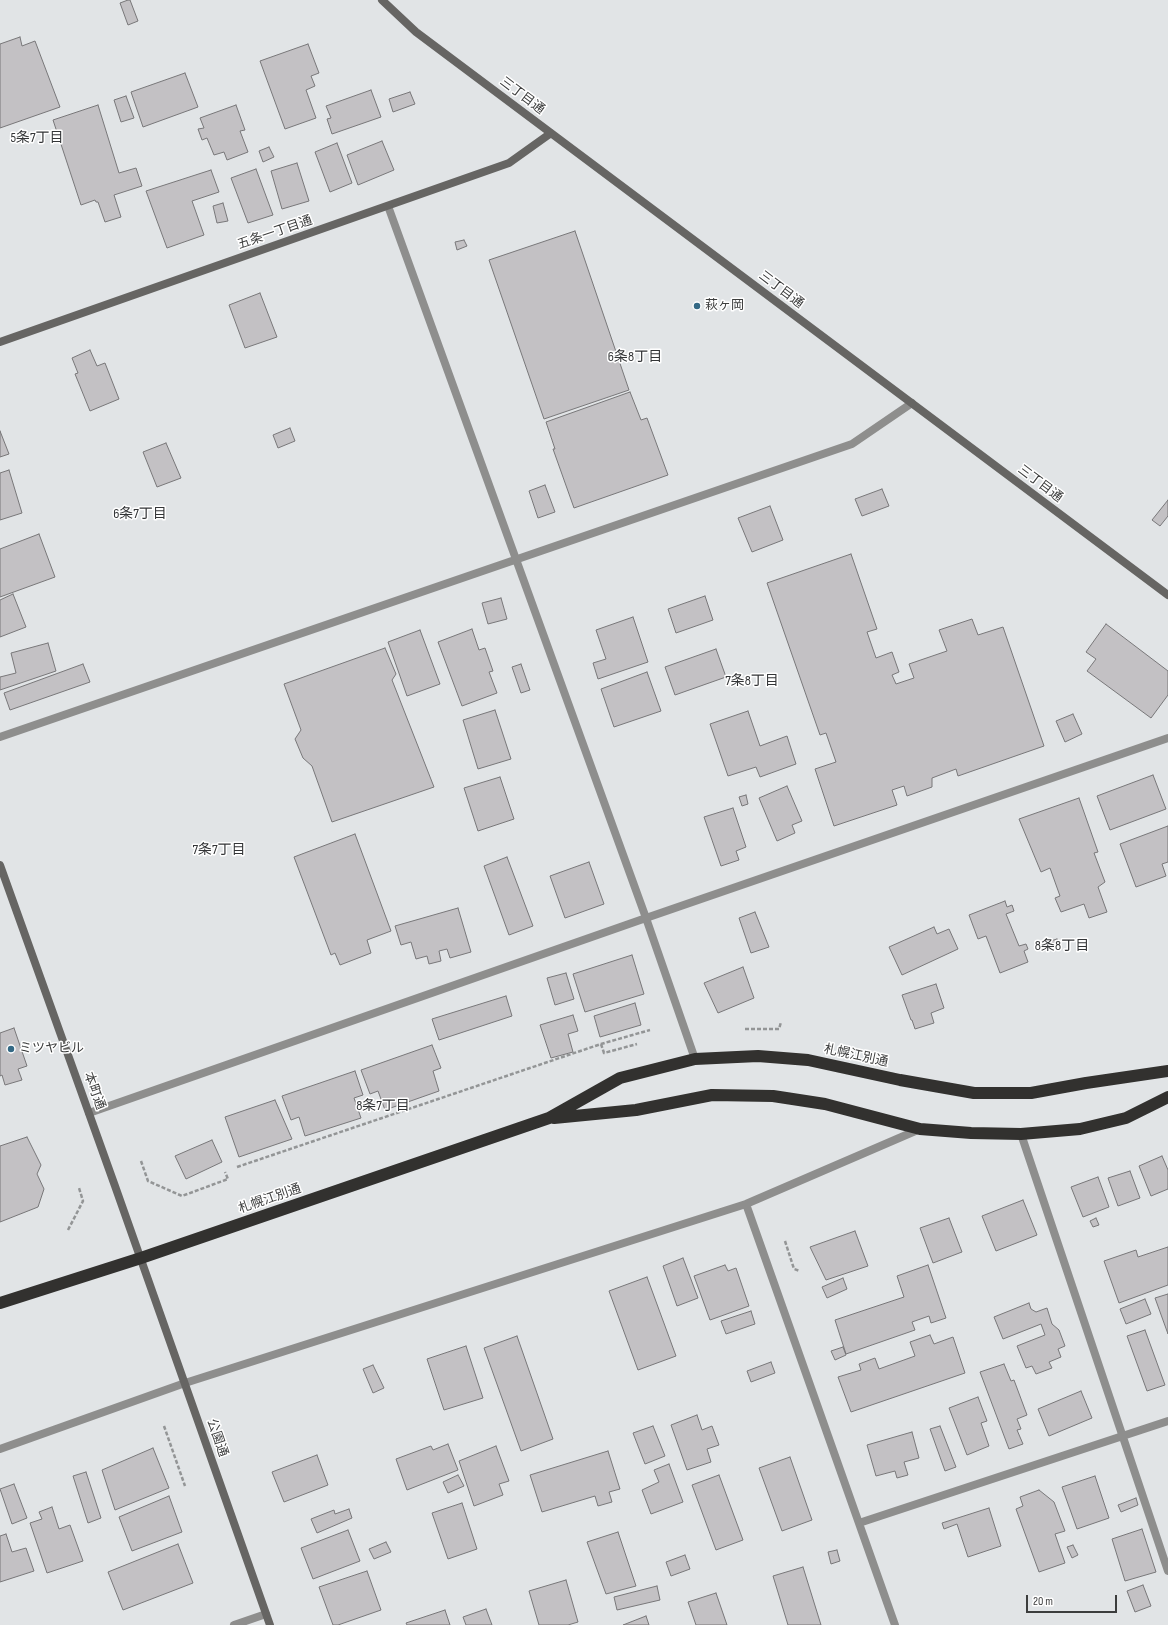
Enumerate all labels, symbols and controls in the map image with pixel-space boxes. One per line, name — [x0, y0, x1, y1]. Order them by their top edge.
street label: 三丁目通 — [497, 74, 547, 118]
district label: 5条7丁目 — [10, 130, 64, 146]
street label: 五条一丁目通 — [236, 213, 314, 253]
street label: 三丁目通 — [756, 268, 806, 312]
place label: 萩ヶ岡 — [705, 298, 744, 314]
marker: 萩ヶ岡 — [692, 301, 702, 311]
district label: 6条8丁目 — [608, 349, 662, 365]
street label: 三丁目通 — [1015, 462, 1065, 506]
district label: 6条7丁目 — [113, 506, 167, 522]
district label: 7条8丁目 — [725, 673, 779, 689]
district label: 7条7丁目 — [192, 842, 246, 858]
district label: 8条8丁目 — [1035, 938, 1089, 954]
place label: ミツヤビル — [19, 1041, 84, 1057]
street label: 札幌江別通 — [823, 1042, 889, 1070]
marker: ミツヤビル — [6, 1044, 16, 1054]
street label: 本町通 — [80, 1070, 108, 1112]
district label: 8条7丁目 — [356, 1098, 410, 1114]
street label: 札幌江別通 — [237, 1181, 303, 1217]
street label: 公園通 — [203, 1417, 231, 1459]
scale bar — [1028, 1587, 1119, 1613]
text: 20 m — [1033, 1594, 1053, 1609]

